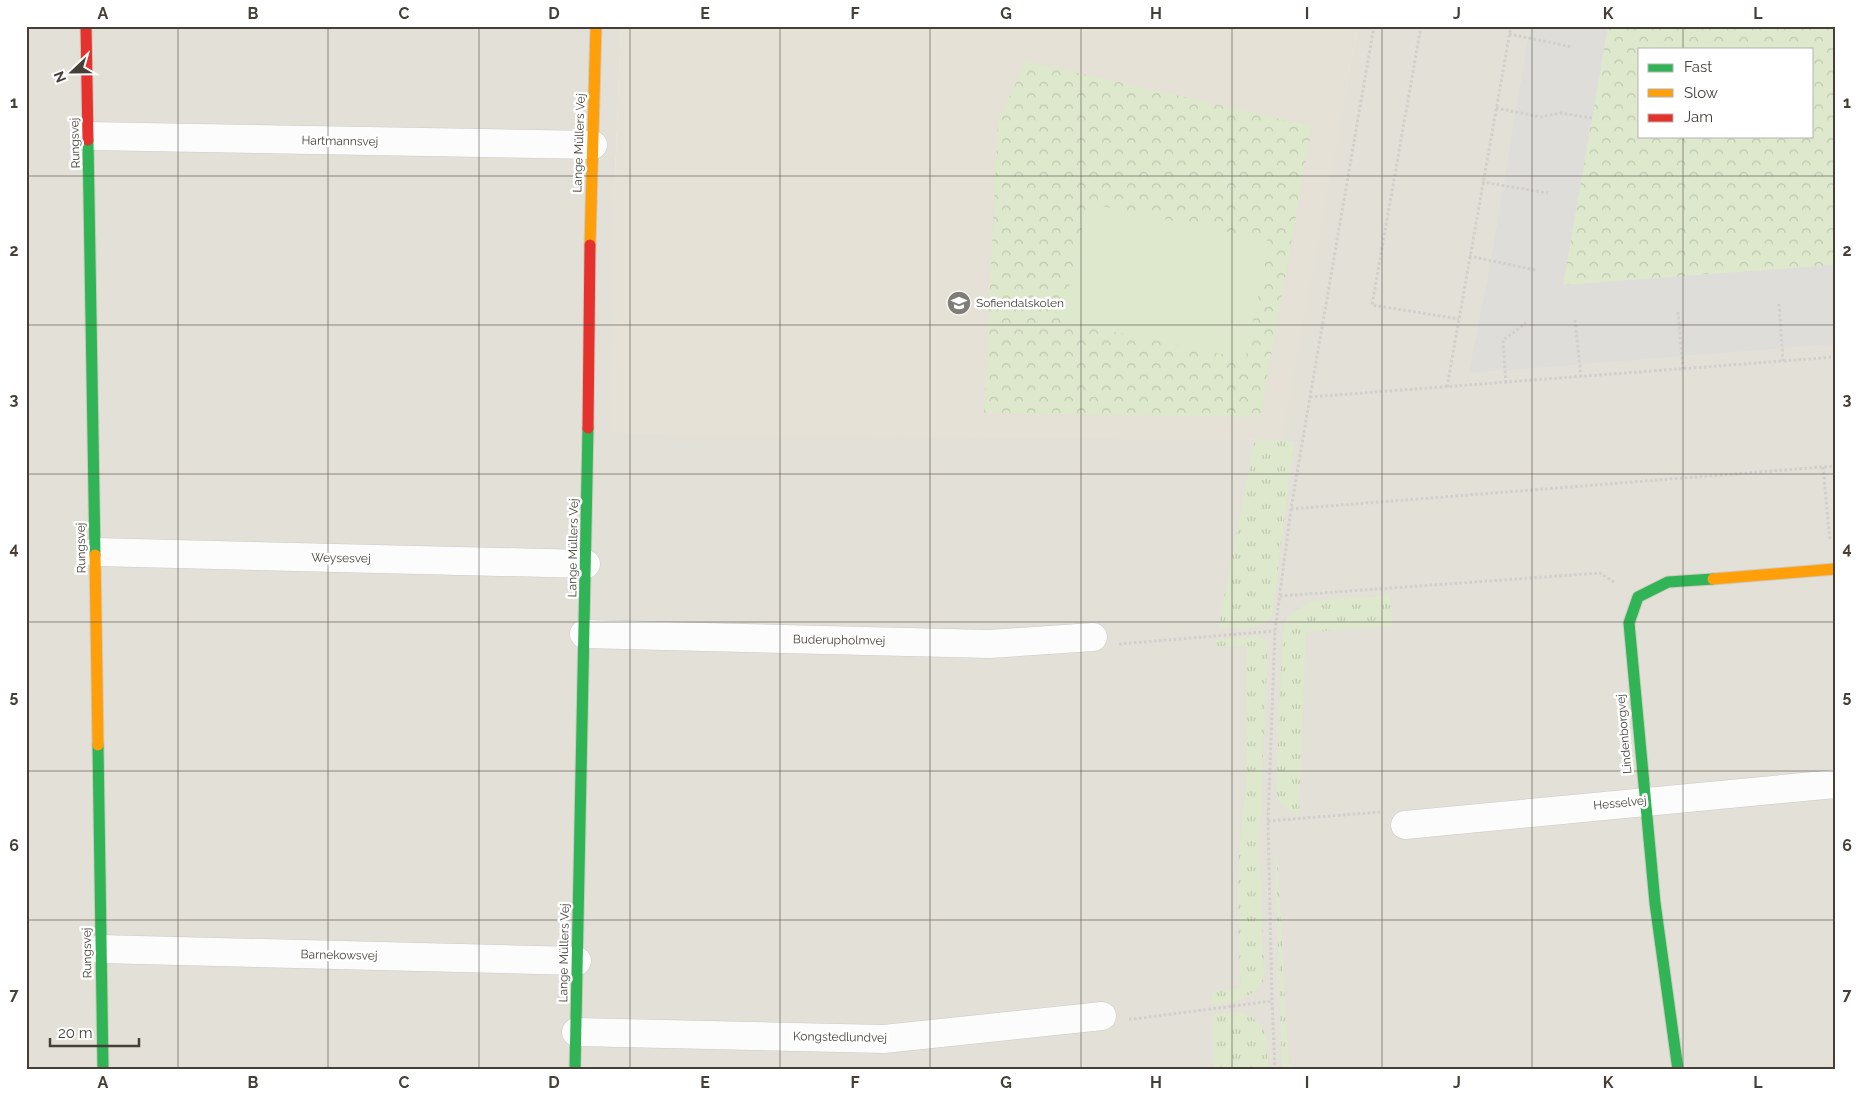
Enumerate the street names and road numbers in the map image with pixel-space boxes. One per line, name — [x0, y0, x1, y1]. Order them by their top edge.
street label: Lange Müllers Vej — [570, 93, 588, 193]
street label: Rungsvej — [67, 117, 83, 169]
street label: Hartmannsvej — [302, 133, 378, 149]
street label: Lange Müllers Vej — [565, 498, 581, 598]
street label: Rungsvej — [74, 522, 88, 574]
street label: Weysesvej — [311, 550, 371, 566]
street label: Buderupholmvej — [793, 632, 885, 648]
street label: Lindenborgvej — [1614, 694, 1634, 774]
street label: Hesselvej — [1593, 793, 1647, 813]
street label: Lange Müllers Vej — [556, 903, 572, 1003]
street label: Rungsvej — [80, 927, 94, 979]
street label: Barnekowsvej — [300, 947, 378, 963]
street label: Kongstedlundvej — [793, 1029, 887, 1045]

